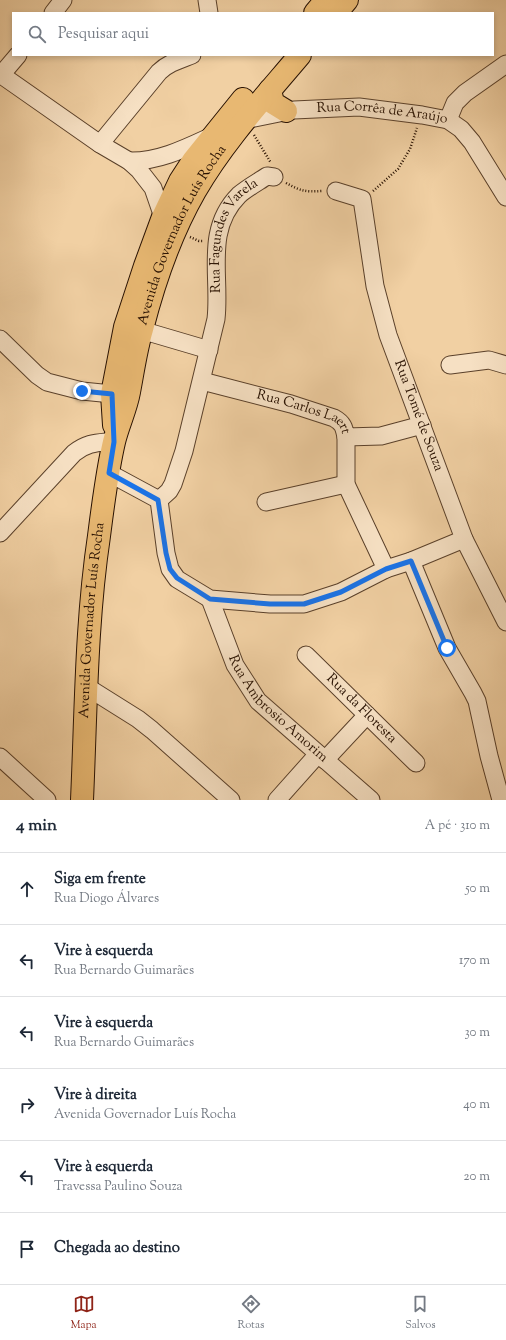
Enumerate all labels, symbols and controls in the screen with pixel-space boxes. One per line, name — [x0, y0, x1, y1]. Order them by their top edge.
search box — [12, 12, 494, 56]
icon: search — [26, 23, 48, 45]
text: Pesquisar aqui — [58, 24, 149, 45]
street label: Rua Corrêa de Araújo — [316, 97, 450, 130]
street label: Avenida Governador Luís Rocha — [133, 141, 232, 328]
street label: Rua Fagundes Varela — [206, 174, 263, 293]
street label: Rua Tomé de Souza — [388, 357, 448, 475]
route end — [73, 382, 91, 400]
street label: Rua Carlos Laert — [254, 385, 355, 436]
street label: Avenida Governador Luís Rocha — [75, 521, 111, 719]
route start — [438, 639, 456, 657]
street label: Rua Ambrosio Amorim — [222, 653, 332, 768]
street label: Rua da Floresta — [321, 669, 401, 749]
text: 4 min — [16, 814, 57, 838]
text: A pé · 310 m — [425, 817, 490, 835]
text: Siga em frente — [54, 869, 146, 890]
icon: ahead — [16, 878, 38, 900]
text: 50 m — [465, 880, 490, 898]
text: Rua Diogo Álvares — [54, 890, 159, 908]
text: Vire à esquerda — [54, 941, 153, 962]
icon: left — [16, 950, 38, 972]
text: 170 m — [459, 952, 490, 970]
text: Rua Bernardo Guimarães — [54, 962, 194, 980]
text: Vire à esquerda — [54, 1013, 153, 1034]
icon: left — [16, 1022, 38, 1044]
text: 30 m — [464, 1024, 490, 1042]
text: Rua Bernardo Guimarães — [54, 1034, 194, 1052]
text: Vire à direita — [54, 1085, 137, 1106]
icon: right — [16, 1094, 38, 1116]
text: 40 m — [463, 1096, 490, 1114]
text: Avenida Governador Luís Rocha — [54, 1106, 236, 1124]
text: Vire à esquerda — [54, 1157, 153, 1178]
icon: left — [16, 1166, 38, 1188]
text: 20 m — [464, 1168, 490, 1186]
text: Travessa Paulino Souza — [54, 1178, 183, 1196]
icon: arrive — [16, 1238, 38, 1260]
text: Chegada ao destino — [54, 1238, 180, 1259]
tab: Mapa — [70, 1293, 97, 1333]
tab: Rotas — [238, 1293, 264, 1333]
tab: Salvos — [405, 1293, 436, 1333]

